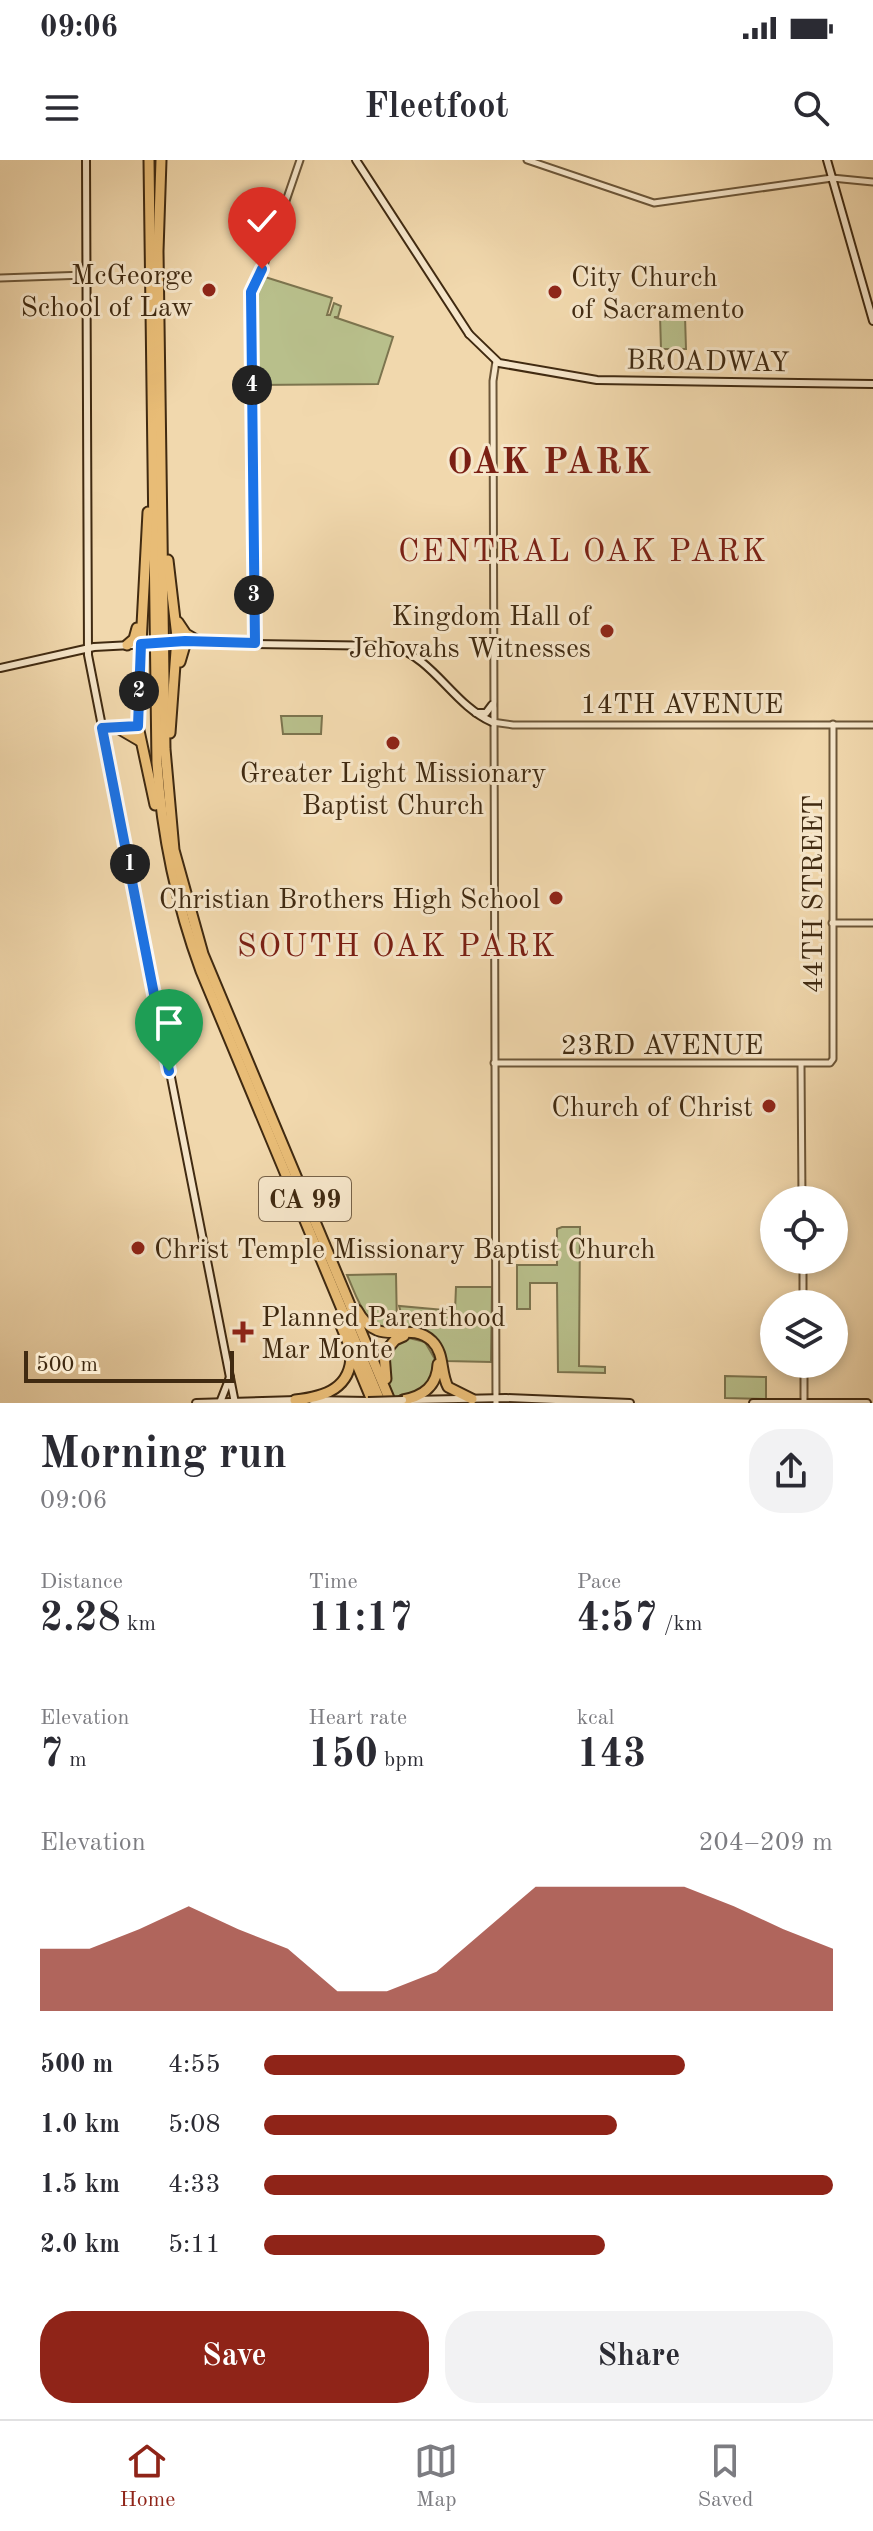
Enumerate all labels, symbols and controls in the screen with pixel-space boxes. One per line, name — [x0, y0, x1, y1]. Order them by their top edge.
text: 09:06 — [40, 13, 118, 43]
icon: menu — [40, 86, 84, 130]
icon: search — [789, 86, 833, 130]
text: Fleetfoot — [364, 90, 509, 126]
pin — [228, 187, 296, 269]
icon: check — [240, 199, 284, 243]
place label: McGeorge School of Law — [20, 263, 193, 323]
place label: City Church of Sacramento — [571, 265, 745, 325]
marker: McGeorge School of Law — [200, 281, 218, 299]
marker: City Church of Sacramento — [546, 283, 564, 301]
street label: BROADWAY — [626, 348, 790, 378]
pin: 4 — [232, 365, 272, 405]
text: 4 — [246, 374, 258, 396]
district label: OAK PARK — [447, 446, 653, 482]
district label: CENTRAL OAK PARK — [398, 537, 768, 569]
pin: 3 — [234, 575, 274, 615]
text: 3 — [248, 584, 260, 606]
place label: Kingdom Hall of Jehovahs Witnesses — [349, 604, 593, 664]
marker: Kingdom Hall of Jehovahs Witnesses — [598, 622, 616, 640]
pin: 2 — [119, 671, 159, 711]
text: 2 — [133, 680, 145, 702]
street label: 14TH AVENUE — [581, 692, 783, 720]
marker: Greater Light Missionary Baptist Church — [384, 734, 402, 752]
place label: Greater Light Missionary Baptist Church — [240, 761, 547, 821]
street label: 44TH STREET — [801, 795, 829, 993]
pin: 1 — [110, 844, 150, 884]
text: 1 — [124, 853, 136, 875]
place label: Christian Brothers High School — [159, 887, 540, 915]
marker: Christian Brothers High School — [547, 889, 565, 907]
district label: SOUTH OAK PARK — [237, 932, 557, 964]
pin — [135, 989, 203, 1071]
icon: arrive — [147, 1001, 191, 1045]
street label: 23RD AVENUE — [561, 1033, 763, 1061]
place label: Church of Christ — [551, 1095, 753, 1123]
marker: Church of Christ — [760, 1097, 778, 1115]
road number: CA 99 — [259, 1177, 351, 1221]
map controls — [760, 1186, 848, 1378]
button: locate — [760, 1186, 848, 1274]
place label: Christ Temple Missionary Baptist Church — [154, 1237, 655, 1265]
marker: Christ Temple Missionary Baptist Church — [129, 1239, 147, 1257]
button: layers — [760, 1290, 848, 1378]
place label: Planned Parenthood Mar Monte — [261, 1305, 506, 1365]
marker: Planned Parenthood Mar Monte — [232, 1321, 254, 1343]
scale bar — [24, 1347, 234, 1383]
text: 500 m — [36, 1354, 98, 1376]
button: share — [749, 1429, 833, 1513]
text: Morning run — [40, 1433, 287, 1477]
text: 09:06 — [40, 1488, 108, 1514]
text: Distance — [40, 1571, 123, 1593]
text: Time — [308, 1571, 358, 1593]
text: Pace — [577, 1571, 621, 1593]
text: 2.28 — [40, 1600, 121, 1640]
text: 11:17 — [308, 1600, 412, 1640]
text: 4:57 — [577, 1600, 657, 1640]
text: km — [121, 1613, 156, 1635]
text: /km — [657, 1613, 702, 1635]
text: Elevation — [40, 1707, 130, 1729]
text: Heart rate — [308, 1707, 407, 1729]
text: kcal — [577, 1707, 615, 1729]
text: 7 — [40, 1736, 63, 1776]
text: 150 — [308, 1736, 378, 1776]
text: 143 — [577, 1736, 646, 1776]
text: m — [63, 1749, 87, 1771]
text: bpm — [378, 1749, 424, 1771]
text: Elevation — [40, 1830, 146, 1856]
text: 204–209 m — [698, 1830, 833, 1856]
text: 500 m — [40, 2052, 113, 2078]
text: 4:55 — [168, 2052, 221, 2078]
text: 1.0 km — [40, 2112, 120, 2138]
text: 5:08 — [168, 2112, 221, 2138]
text: 1.5 km — [40, 2172, 120, 2198]
text: 4:33 — [168, 2172, 221, 2198]
text: 2.0 km — [40, 2232, 120, 2258]
text: 5:11 — [168, 2232, 221, 2258]
button: Save — [40, 2311, 429, 2403]
button: Share — [445, 2311, 833, 2403]
tab: Home — [120, 2439, 175, 2514]
tab: Map — [414, 2439, 458, 2514]
tab: Saved — [697, 2439, 753, 2514]

